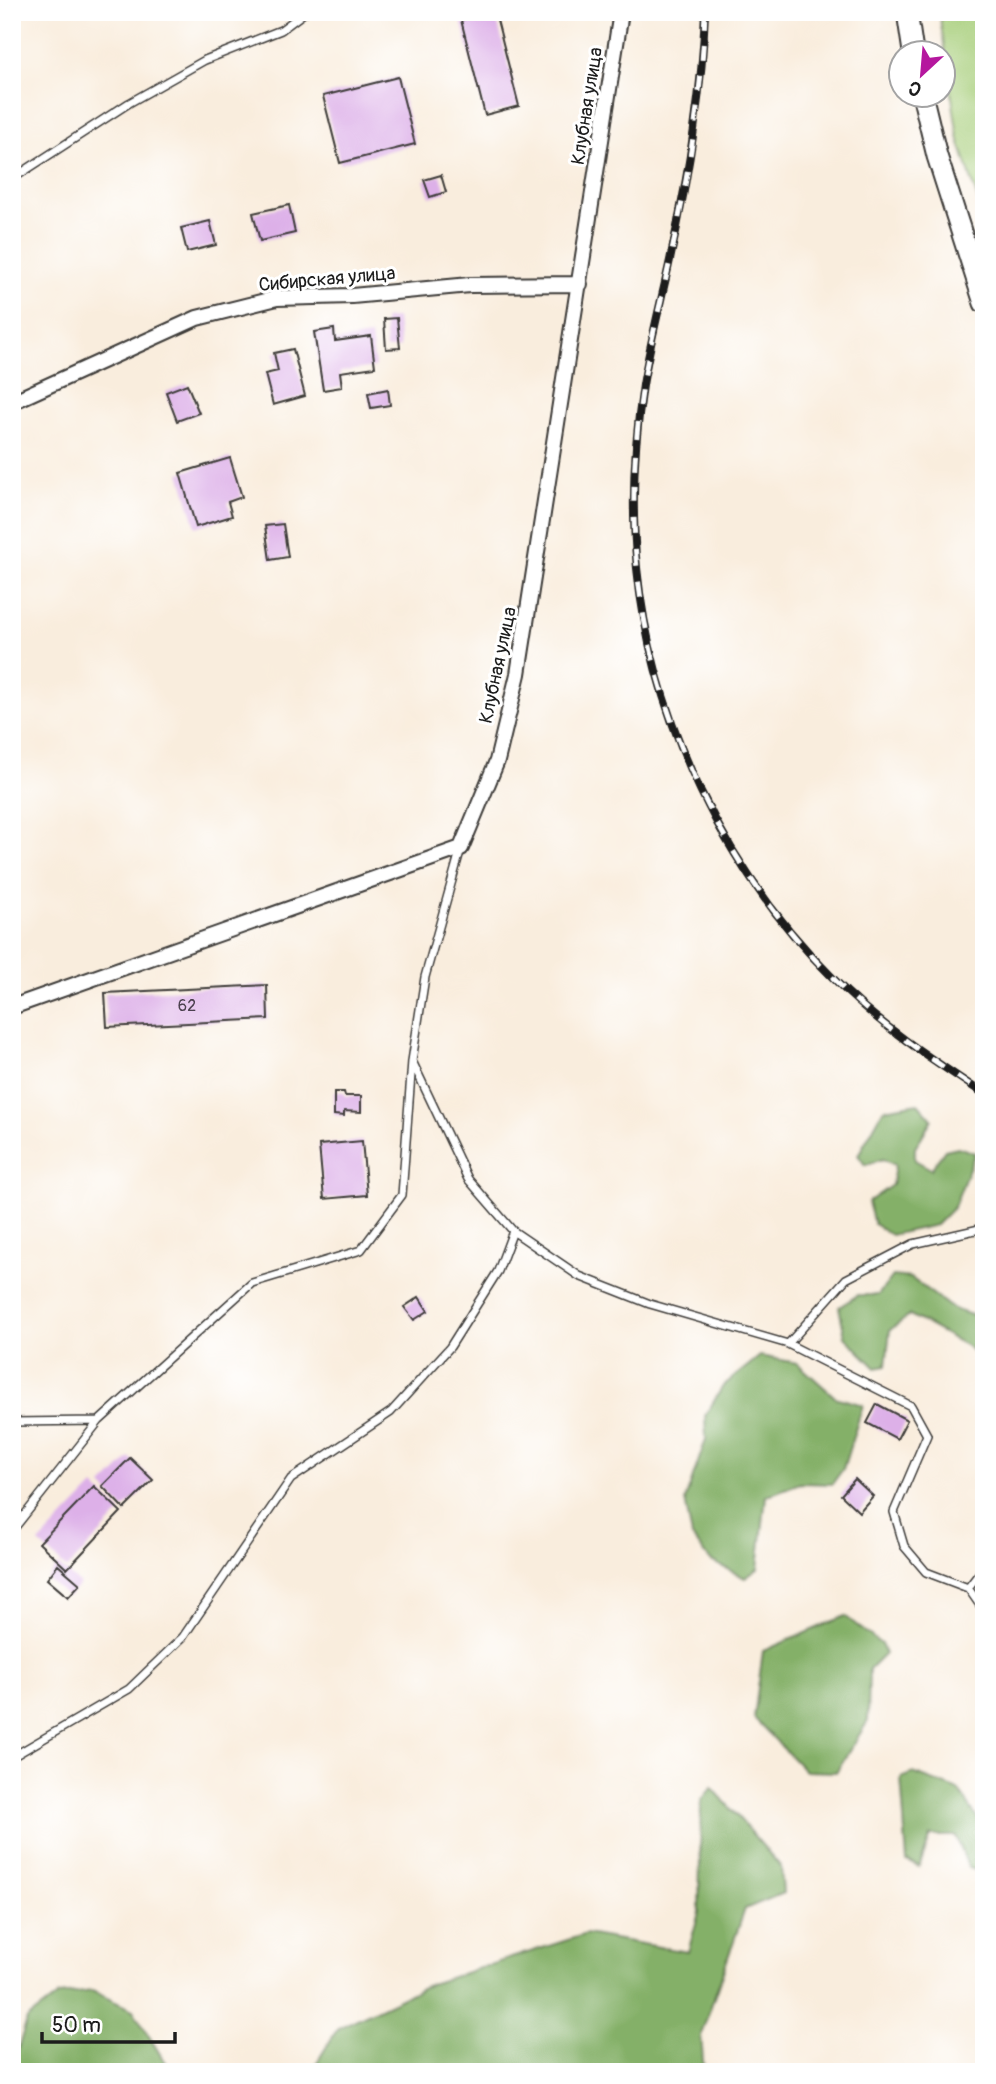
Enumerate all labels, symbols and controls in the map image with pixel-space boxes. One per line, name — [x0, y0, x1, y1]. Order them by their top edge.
north arrow — [888, 38, 958, 108]
street label: Клубная улица — [566, 45, 608, 166]
text: С — [904, 75, 926, 102]
street label: Сибирская улица — [258, 261, 397, 297]
street label: Клубная улица — [474, 604, 522, 726]
house number: 62 — [178, 996, 196, 1016]
scale bar — [42, 2000, 175, 2044]
text: 50 m — [52, 2012, 101, 2039]

